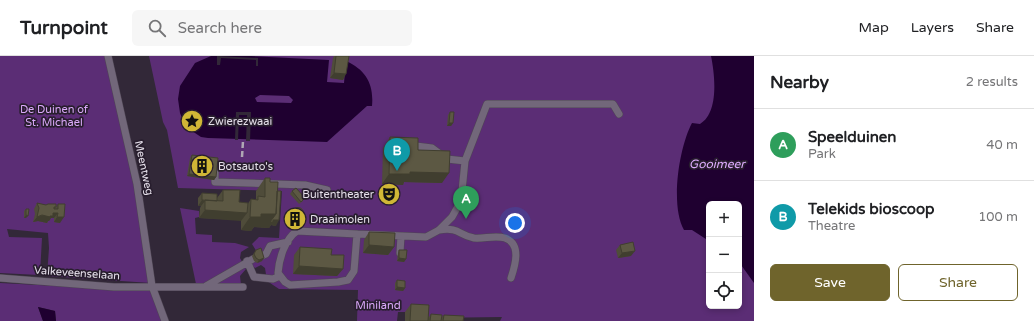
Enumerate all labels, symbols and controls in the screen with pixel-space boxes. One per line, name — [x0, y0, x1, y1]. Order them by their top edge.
search box — [132, 10, 412, 46]
text: Turnpoint — [20, 17, 108, 39]
icon: search — [146, 17, 168, 39]
text: Search here — [178, 19, 262, 37]
text: Map — [859, 19, 889, 36]
text: Layers — [911, 19, 954, 36]
text: Share — [976, 19, 1014, 36]
text: Nearby — [770, 72, 829, 93]
text: 2 results — [966, 74, 1018, 90]
park label: De Duinen of St. Michael — [20, 103, 89, 129]
place icon: Zwierezwaai — [179, 108, 205, 134]
place label: Zwierezwaai — [208, 115, 272, 128]
text: Speelduinen — [808, 128, 896, 146]
text: A — [778, 137, 788, 153]
text: 40 m — [986, 137, 1018, 153]
pin: B — [384, 138, 410, 171]
street label: Meentweg — [132, 140, 156, 197]
text: Park — [808, 146, 836, 162]
building icon: Botsauto's — [189, 153, 215, 179]
water label: Gooimeer — [689, 157, 746, 171]
place label: Botsauto's — [218, 160, 273, 173]
theatre icon: Buitentheater — [376, 181, 402, 207]
pin: A — [453, 186, 479, 219]
place label: Buitentheater — [302, 188, 375, 201]
text: Telekids bioscoop — [808, 200, 935, 218]
map controls — [706, 201, 742, 309]
button: + — [706, 201, 742, 237]
building icon: Draaimolen — [282, 206, 308, 232]
text: B — [778, 209, 788, 225]
text: 100 m — [978, 209, 1018, 225]
place label: Draaimolen — [310, 213, 370, 226]
your location — [505, 213, 525, 233]
text: Theatre — [808, 218, 855, 234]
button: − — [706, 237, 742, 273]
street label: Valkeveenselaan — [34, 264, 120, 282]
button: Save — [770, 264, 890, 301]
button: Share — [898, 264, 1018, 301]
button: locate — [706, 273, 742, 309]
park label: Miniland — [355, 299, 401, 312]

